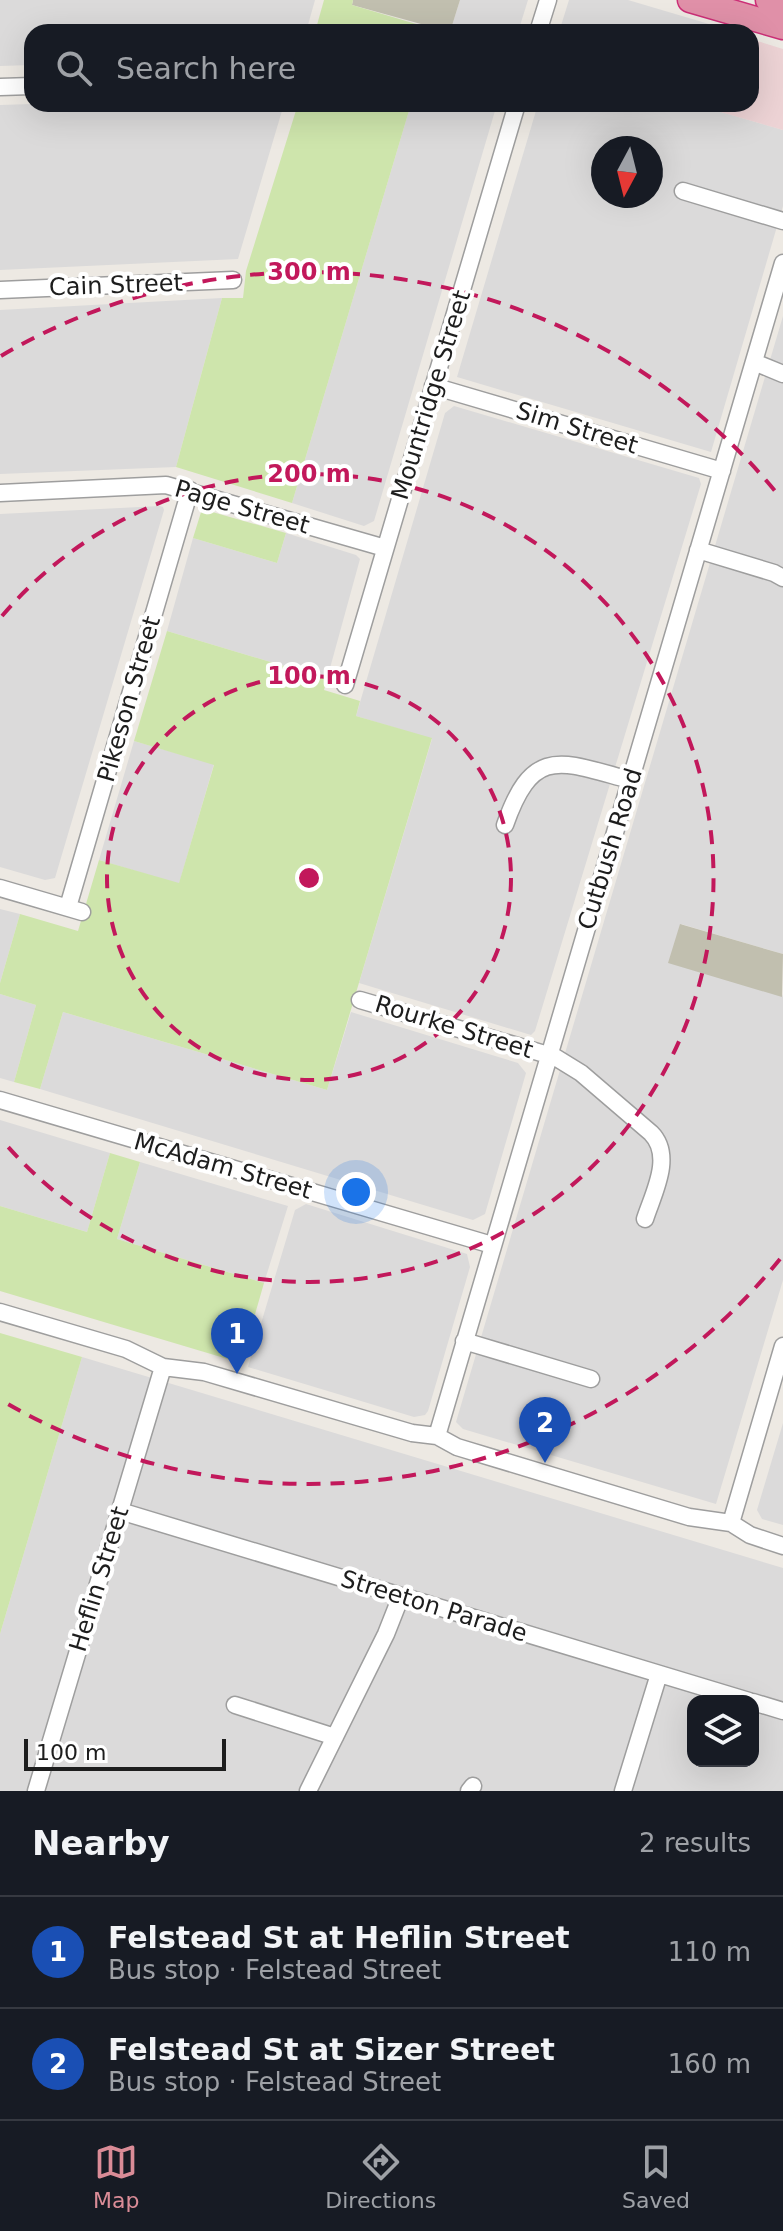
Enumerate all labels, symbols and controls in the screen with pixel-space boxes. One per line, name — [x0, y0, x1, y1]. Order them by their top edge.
search box — [24, 24, 759, 112]
icon: search — [52, 46, 96, 90]
text: Search here — [116, 51, 296, 86]
north arrow — [591, 136, 663, 208]
text: 300 m — [267, 258, 351, 286]
street label: Cain Street — [49, 269, 183, 301]
street label: Mountridge Street — [386, 287, 476, 503]
street label: Sim Street — [513, 396, 641, 460]
text: 200 m — [267, 460, 351, 488]
street label: Page Street — [171, 474, 313, 540]
street label: Pikeson Street — [92, 613, 166, 785]
text: 100 m — [267, 662, 351, 690]
street label: Cutbush Road — [572, 765, 648, 933]
centre of rings — [295, 864, 323, 892]
street label: Rourke Street — [372, 990, 536, 1064]
street label: McAdam Street — [131, 1127, 315, 1205]
your location — [336, 1172, 376, 1212]
pin: 1 — [211, 1308, 263, 1374]
pin: 2 — [519, 1397, 571, 1463]
street label: Heflin Street — [64, 1503, 134, 1655]
street label: Streeton Parade — [338, 1564, 530, 1648]
map controls — [687, 1695, 759, 1767]
button: layers — [687, 1695, 759, 1767]
scale bar — [24, 1735, 226, 1771]
text: 100 m — [36, 1740, 106, 1765]
text: Nearby — [32, 1823, 170, 1863]
text: 2 results — [639, 1828, 751, 1858]
text: Felstead St at Heflin Street — [108, 1920, 570, 1955]
text: 1 — [49, 1937, 67, 1967]
text: 110 m — [668, 1937, 751, 1967]
text: Bus stop · Felstead Street — [108, 1955, 441, 1985]
text: Felstead St at Sizer Street — [108, 2032, 555, 2067]
text: 2 — [49, 2049, 67, 2079]
text: 160 m — [668, 2049, 751, 2079]
text: Bus stop · Felstead Street — [108, 2067, 441, 2097]
tab: Map — [93, 2140, 139, 2213]
tab: Directions — [325, 2140, 436, 2213]
tab: Saved — [622, 2140, 690, 2213]

